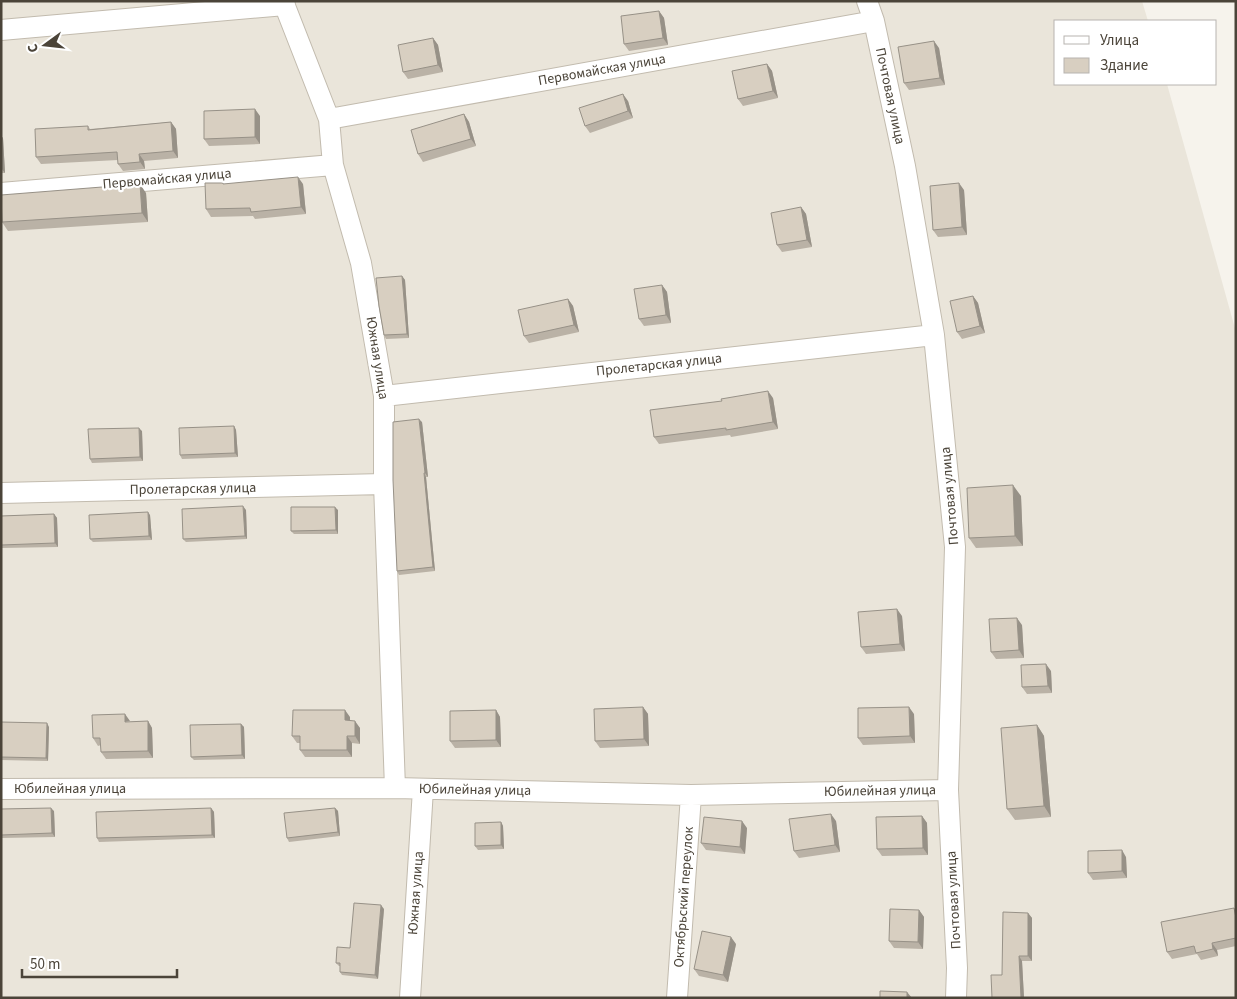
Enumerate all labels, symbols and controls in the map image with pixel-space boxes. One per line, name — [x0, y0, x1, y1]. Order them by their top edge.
north arrow — [20, 20, 70, 70]
legend — [1054, 20, 1217, 85]
text: Улица — [1100, 30, 1139, 51]
text: С — [23, 42, 44, 55]
street label: Почтовая улица — [870, 46, 910, 146]
street label: Первомайская улица — [537, 49, 667, 91]
text: Здание — [1100, 55, 1148, 76]
street label: Первомайская улица — [102, 163, 232, 195]
street label: Южная улица — [361, 315, 393, 401]
street label: Пролетарская улица — [595, 348, 723, 382]
street label: Почтовая улица — [936, 446, 964, 546]
street label: Пролетарская улица — [130, 478, 256, 500]
street label: Юбилейная улица — [14, 779, 126, 799]
street label: Юбилейная улица — [419, 779, 531, 801]
street label: Юбилейная улица — [824, 780, 936, 802]
street label: Октябрьский переулок — [669, 826, 699, 968]
street label: Южная улица — [403, 850, 429, 936]
street label: Почтовая улица — [941, 850, 967, 950]
scale bar — [22, 946, 178, 978]
text: 50 m — [30, 954, 60, 975]

